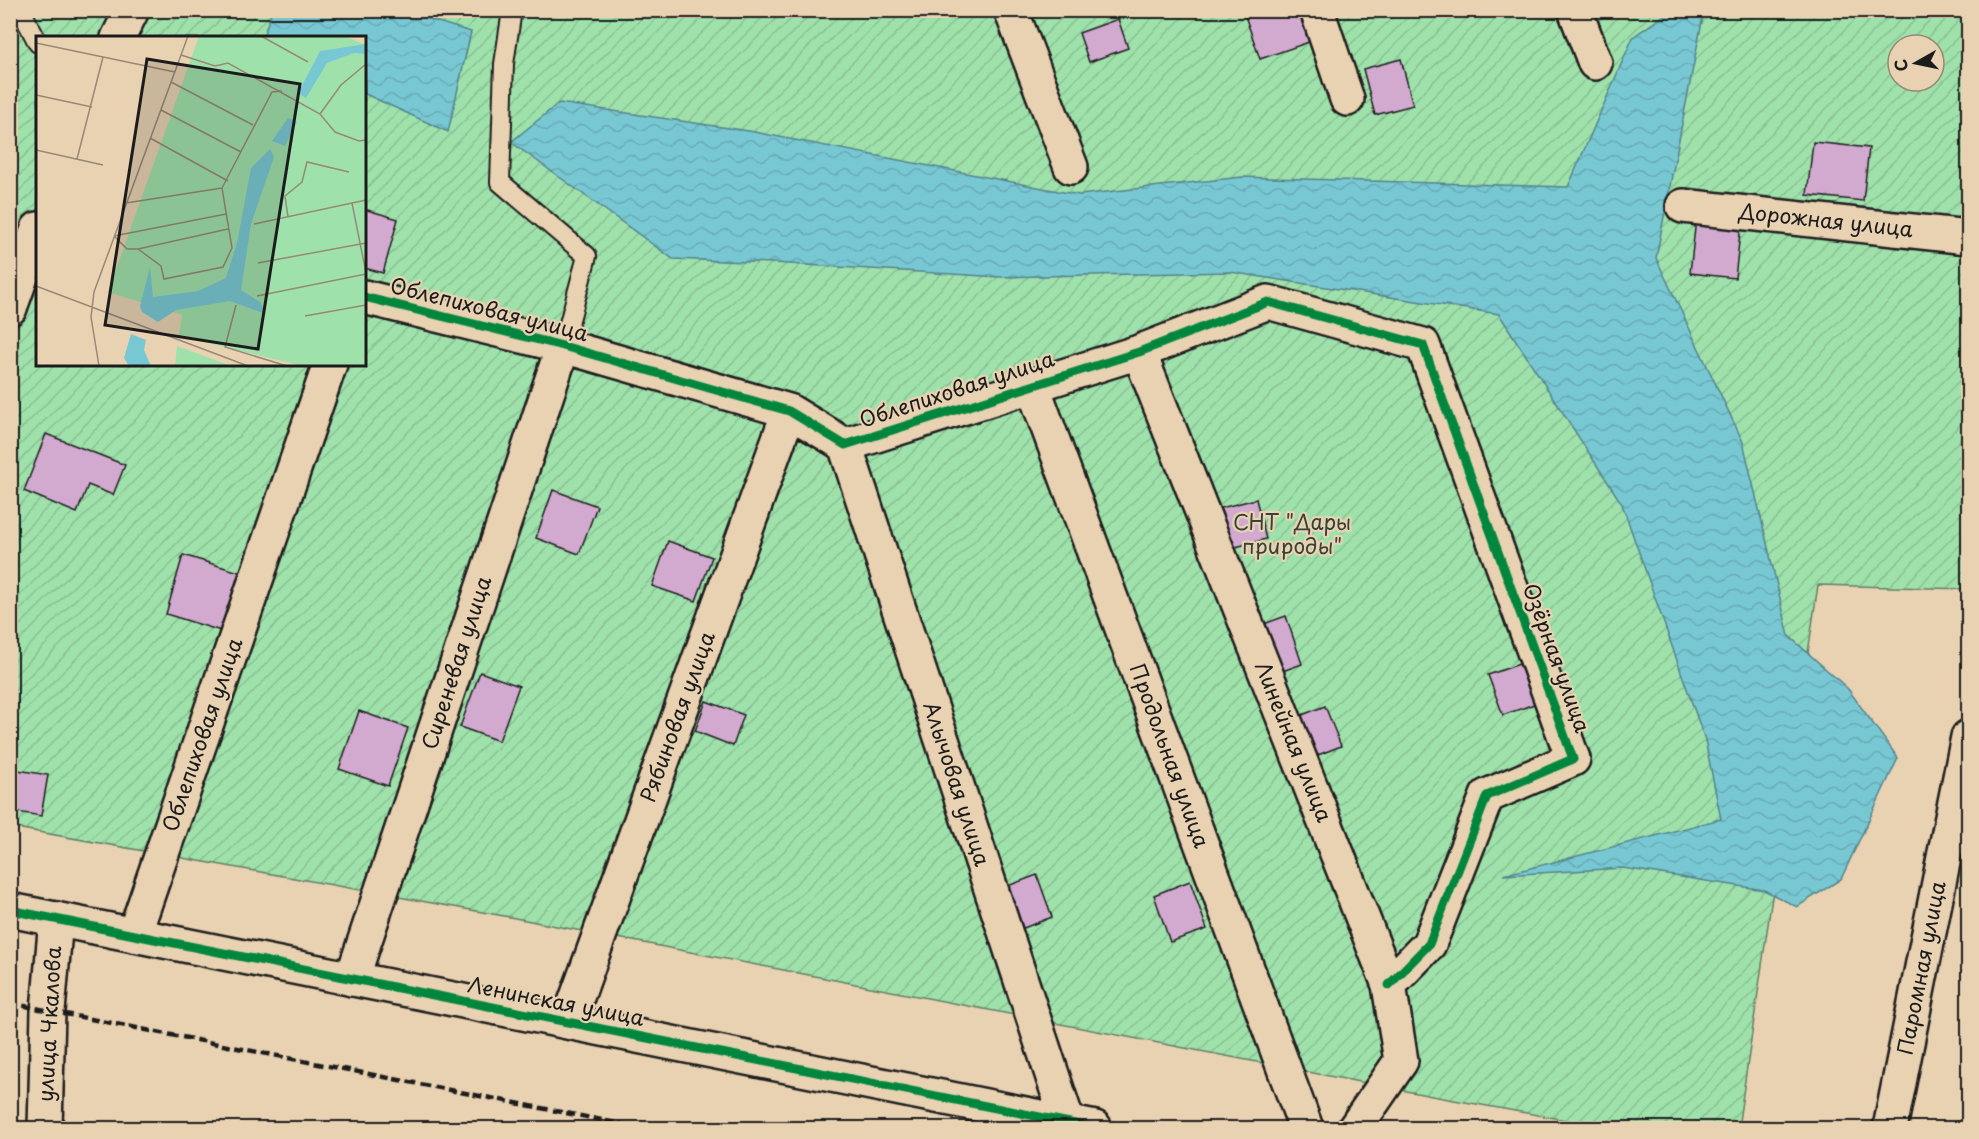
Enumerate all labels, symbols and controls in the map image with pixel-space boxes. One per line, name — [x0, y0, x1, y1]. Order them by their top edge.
north arrow — [1886, 33, 1946, 93]
inset map — [36, 36, 366, 366]
text: С — [1887, 58, 1913, 73]
street label: Дорожная улица — [1737, 194, 1916, 244]
street label: Облепиховая улица — [387, 268, 593, 348]
street label: Облепиховая улица — [855, 341, 1059, 435]
park label: СНТ "Дары природы" — [1233, 505, 1351, 561]
street label: Сиреневая улица — [412, 571, 498, 753]
street label: Озёрная улица — [1516, 578, 1600, 737]
street label: Рябиновая улица — [630, 626, 722, 806]
street label: Облепиховая улица — [153, 632, 250, 836]
street label: Линейная улица — [1248, 656, 1342, 827]
street label: Продольная улица — [1123, 659, 1219, 853]
street label: Алычовая улица — [916, 697, 1000, 871]
street label: Паромная улица — [1887, 877, 1953, 1057]
street label: улица Чкалова — [28, 945, 68, 1103]
street label: Ленинская улица — [465, 967, 648, 1033]

